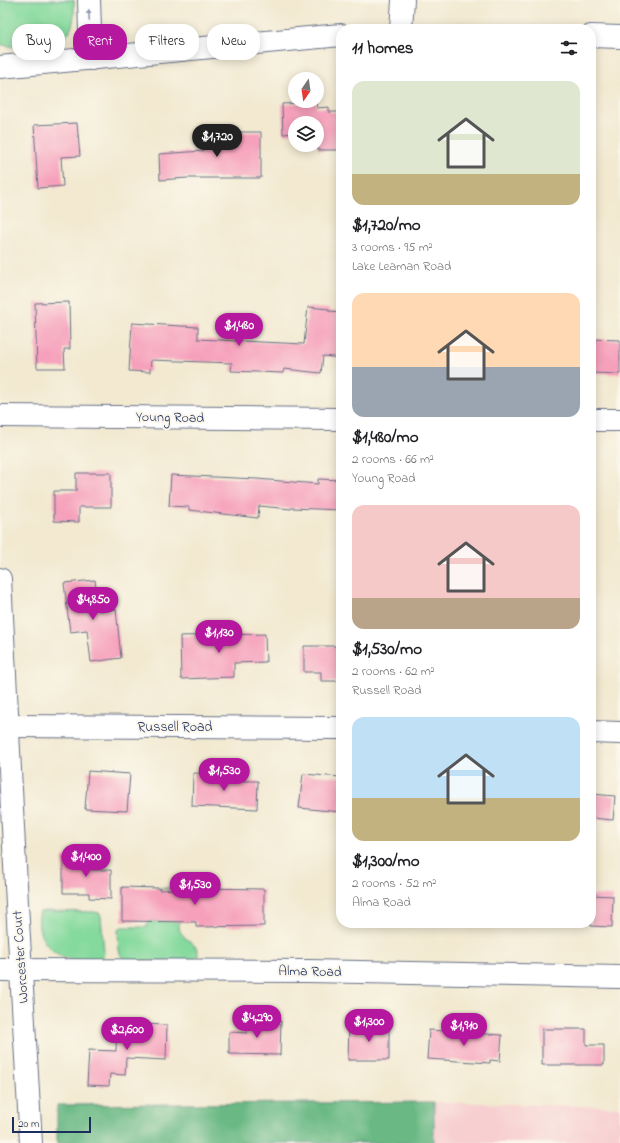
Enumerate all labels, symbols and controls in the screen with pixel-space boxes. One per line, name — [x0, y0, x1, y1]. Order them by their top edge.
one-way arrow — [86, 9, 93, 21]
chip: Buy — [12, 24, 65, 60]
chip: Rent — [73, 24, 127, 60]
chip: Filters — [135, 24, 199, 60]
chip: New — [207, 24, 260, 60]
text: 11 homes — [352, 36, 413, 61]
icon: filters — [558, 37, 580, 59]
north arrow — [288, 72, 324, 108]
map controls — [288, 72, 324, 152]
icon: home — [430, 107, 502, 179]
button: layers — [288, 116, 324, 152]
pin: $1,720 — [184, 124, 250, 158]
text: $1,720 — [201, 127, 233, 146]
text: $1,720/mo — [352, 213, 421, 238]
text: 3 rooms · 95 m² — [352, 238, 433, 257]
text: Lake Leaman Road — [352, 257, 451, 276]
pin: $1,480 — [206, 313, 272, 347]
text: $1,480 — [224, 316, 254, 335]
icon: home — [430, 319, 502, 391]
street label: Young Road — [136, 407, 205, 430]
text: $1,480/mo — [352, 425, 419, 450]
text: 2 rooms · 66 m² — [352, 450, 434, 469]
text: Young Road — [352, 469, 416, 488]
icon: home — [430, 531, 502, 603]
pin: $4,850 — [60, 587, 126, 621]
text: $4,850 — [76, 590, 110, 609]
pin: $1,130 — [186, 620, 252, 654]
text: $1,130 — [204, 623, 234, 642]
text: $1,530/mo — [352, 637, 422, 662]
text: 2 rooms · 62 m² — [352, 662, 435, 681]
text: Russell Road — [352, 681, 422, 700]
street label: Russell Road — [138, 717, 213, 738]
icon: home — [430, 743, 502, 815]
pin: $1,530 — [191, 758, 257, 792]
text: $1,530 — [208, 761, 240, 780]
pin: $1,400 — [53, 844, 119, 878]
text: $1,400 — [71, 847, 101, 866]
text: $1,300/mo — [352, 849, 420, 874]
pin: $1,530 — [162, 872, 228, 906]
text: 2 rooms · 52 m² — [352, 874, 436, 893]
text: $1,530 — [179, 875, 211, 894]
text: Alma Road — [352, 893, 411, 912]
street label: Worcester Court — [7, 910, 35, 1004]
street label: Alma Road — [278, 961, 342, 983]
pin: $4,290 — [224, 1005, 290, 1039]
text: $4,290 — [241, 1008, 273, 1027]
pin: $1,300 — [336, 1009, 402, 1043]
text: $1,300 — [354, 1012, 384, 1031]
pin: $1,910 — [431, 1013, 497, 1047]
text: $1,910 — [450, 1016, 478, 1035]
pin: $2,600 — [94, 1017, 160, 1051]
text: $2,600 — [110, 1020, 144, 1039]
scale bar — [12, 1115, 91, 1134]
text: 20 m — [18, 1116, 40, 1132]

